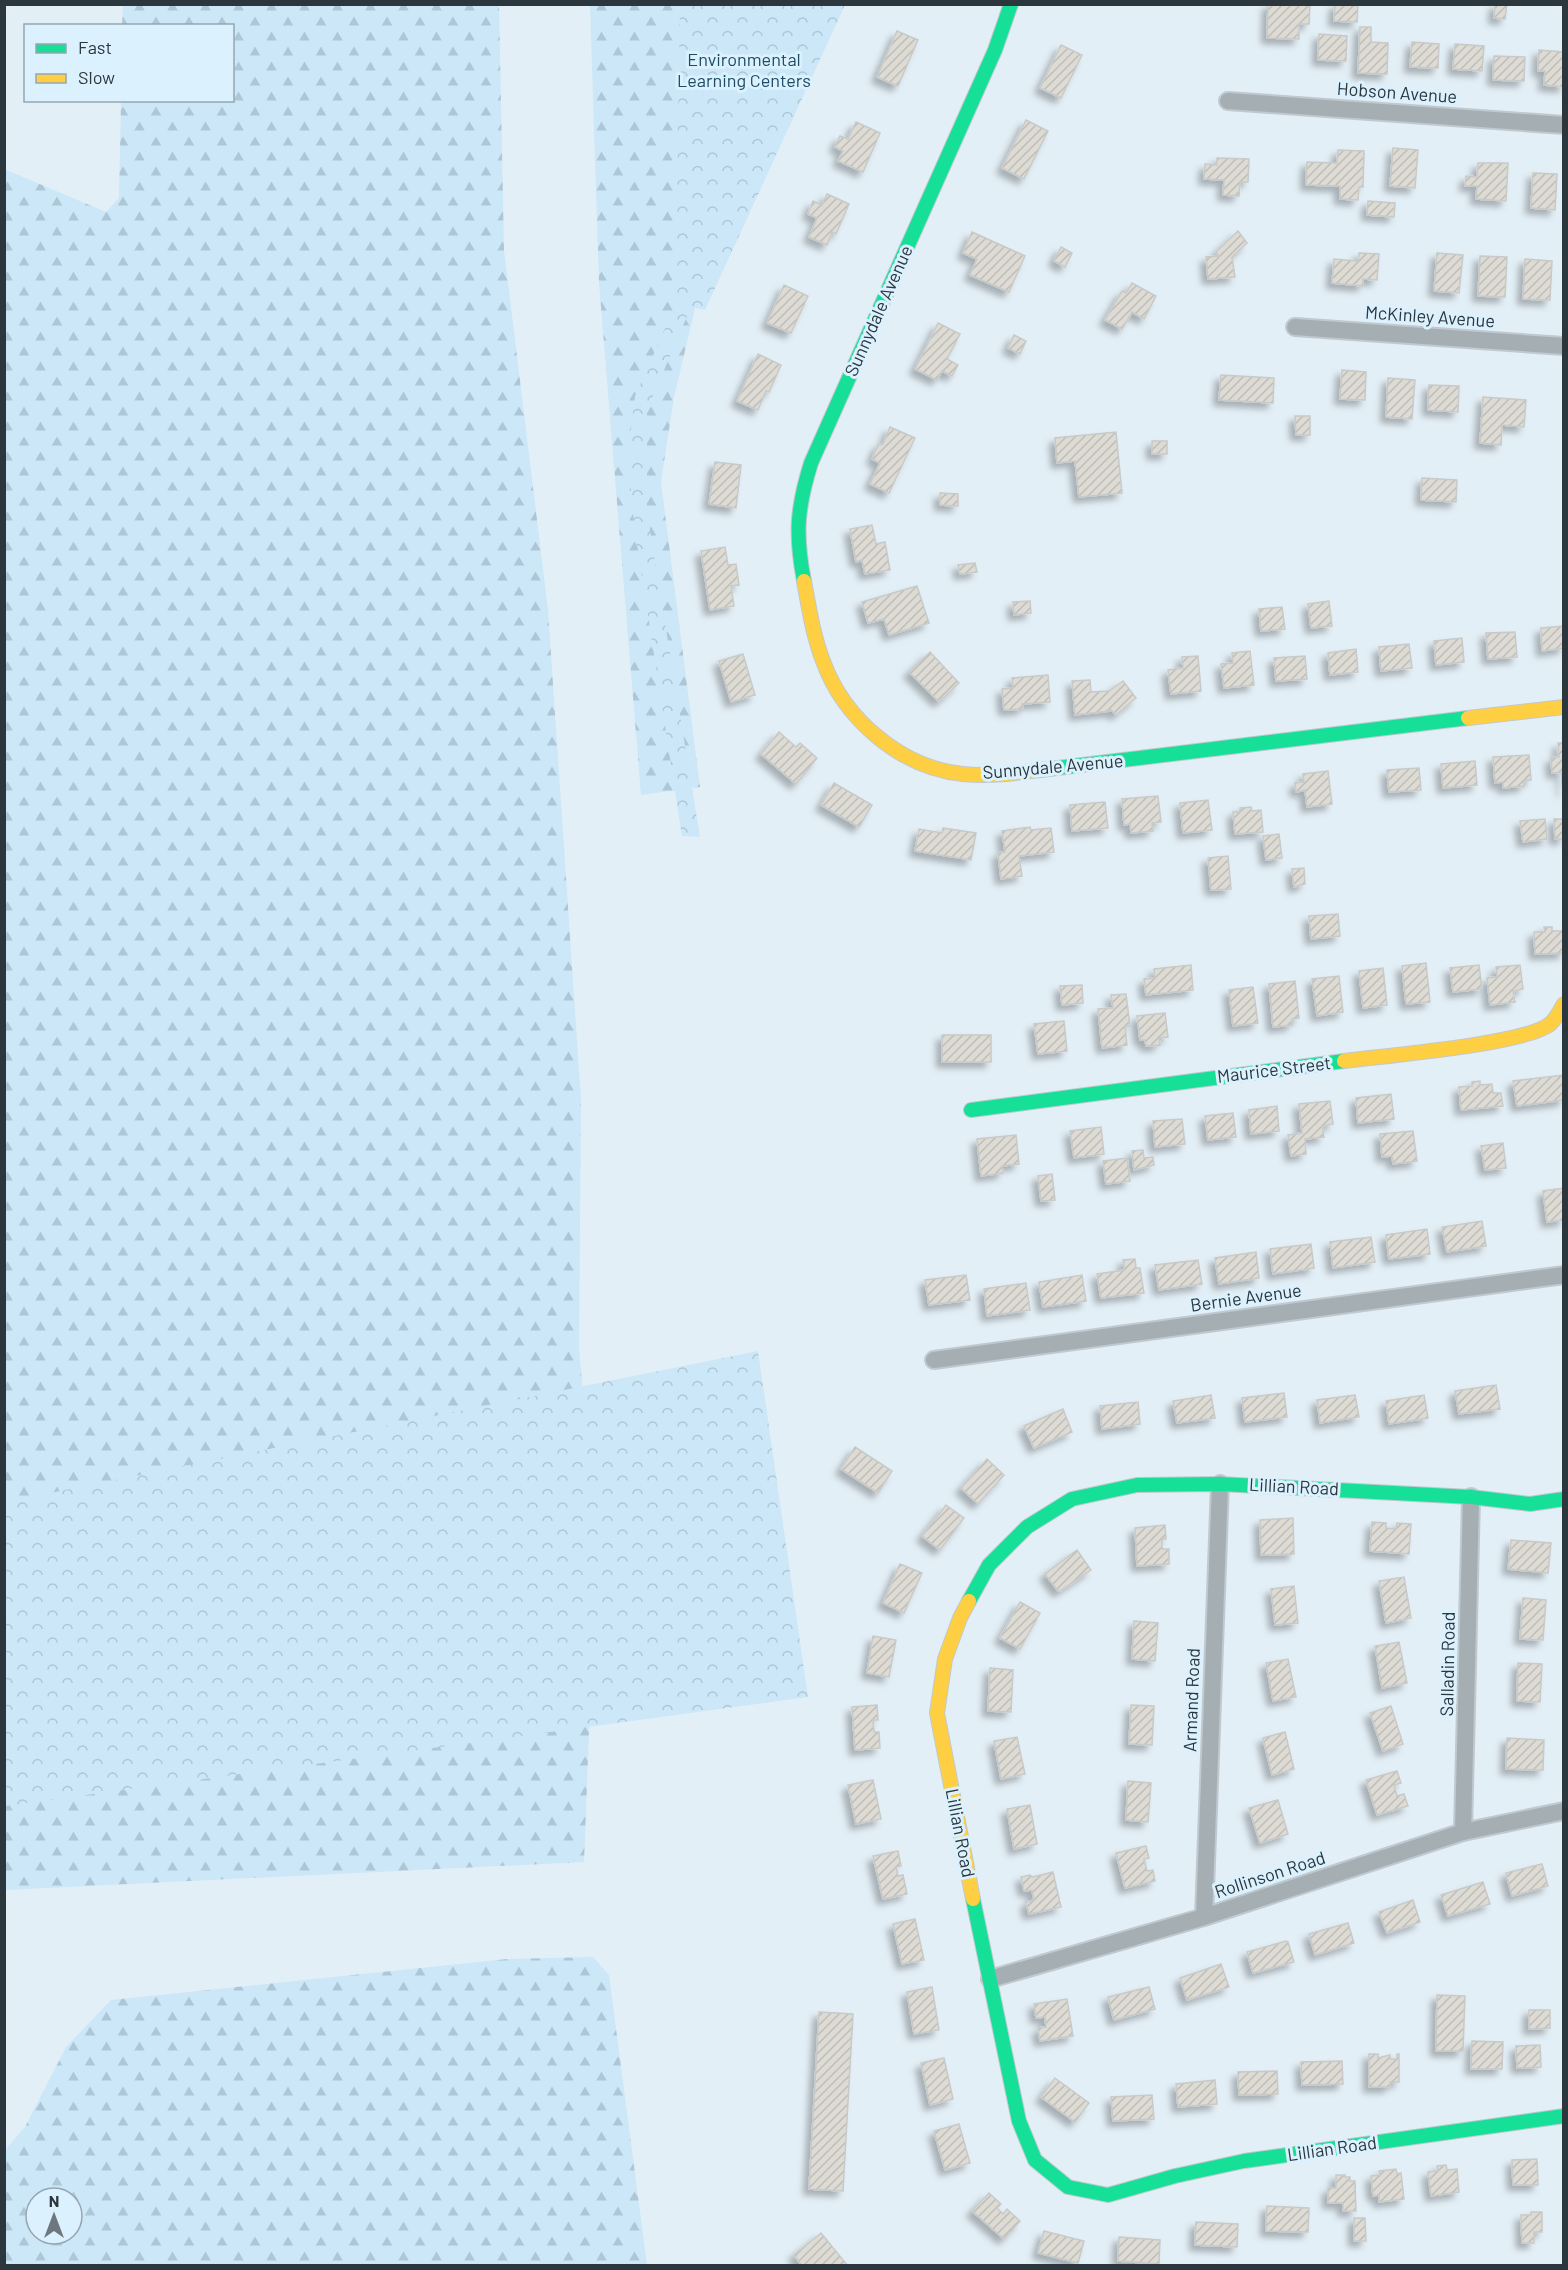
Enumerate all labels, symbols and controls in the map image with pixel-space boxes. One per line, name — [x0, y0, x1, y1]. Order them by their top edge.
legend — [24, 24, 234, 102]
text: Fast — [78, 36, 112, 58]
park label: Environmental Learning Centers — [677, 48, 811, 91]
text: Slow — [78, 66, 115, 88]
street label: Hobson Avenue — [1336, 77, 1458, 107]
street label: Sunnydale Avenue — [839, 242, 917, 379]
street label: McKinley Avenue — [1364, 300, 1496, 332]
street label: Sunnydale Avenue — [982, 749, 1124, 783]
street label: Maurice Street — [1216, 1051, 1332, 1087]
street label: Bernie Avenue — [1189, 1278, 1303, 1316]
street label: Lillian Road — [1249, 1473, 1340, 1499]
street label: Salladin Road — [1435, 1611, 1459, 1717]
street label: Armand Road — [1178, 1647, 1204, 1753]
street label: Lillian Road — [942, 1787, 980, 1879]
street label: Rollinson Road — [1212, 1846, 1328, 1902]
street label: Lillian Road — [1286, 2131, 1378, 2165]
north arrow — [24, 2186, 84, 2246]
text: N — [49, 2191, 59, 2210]

